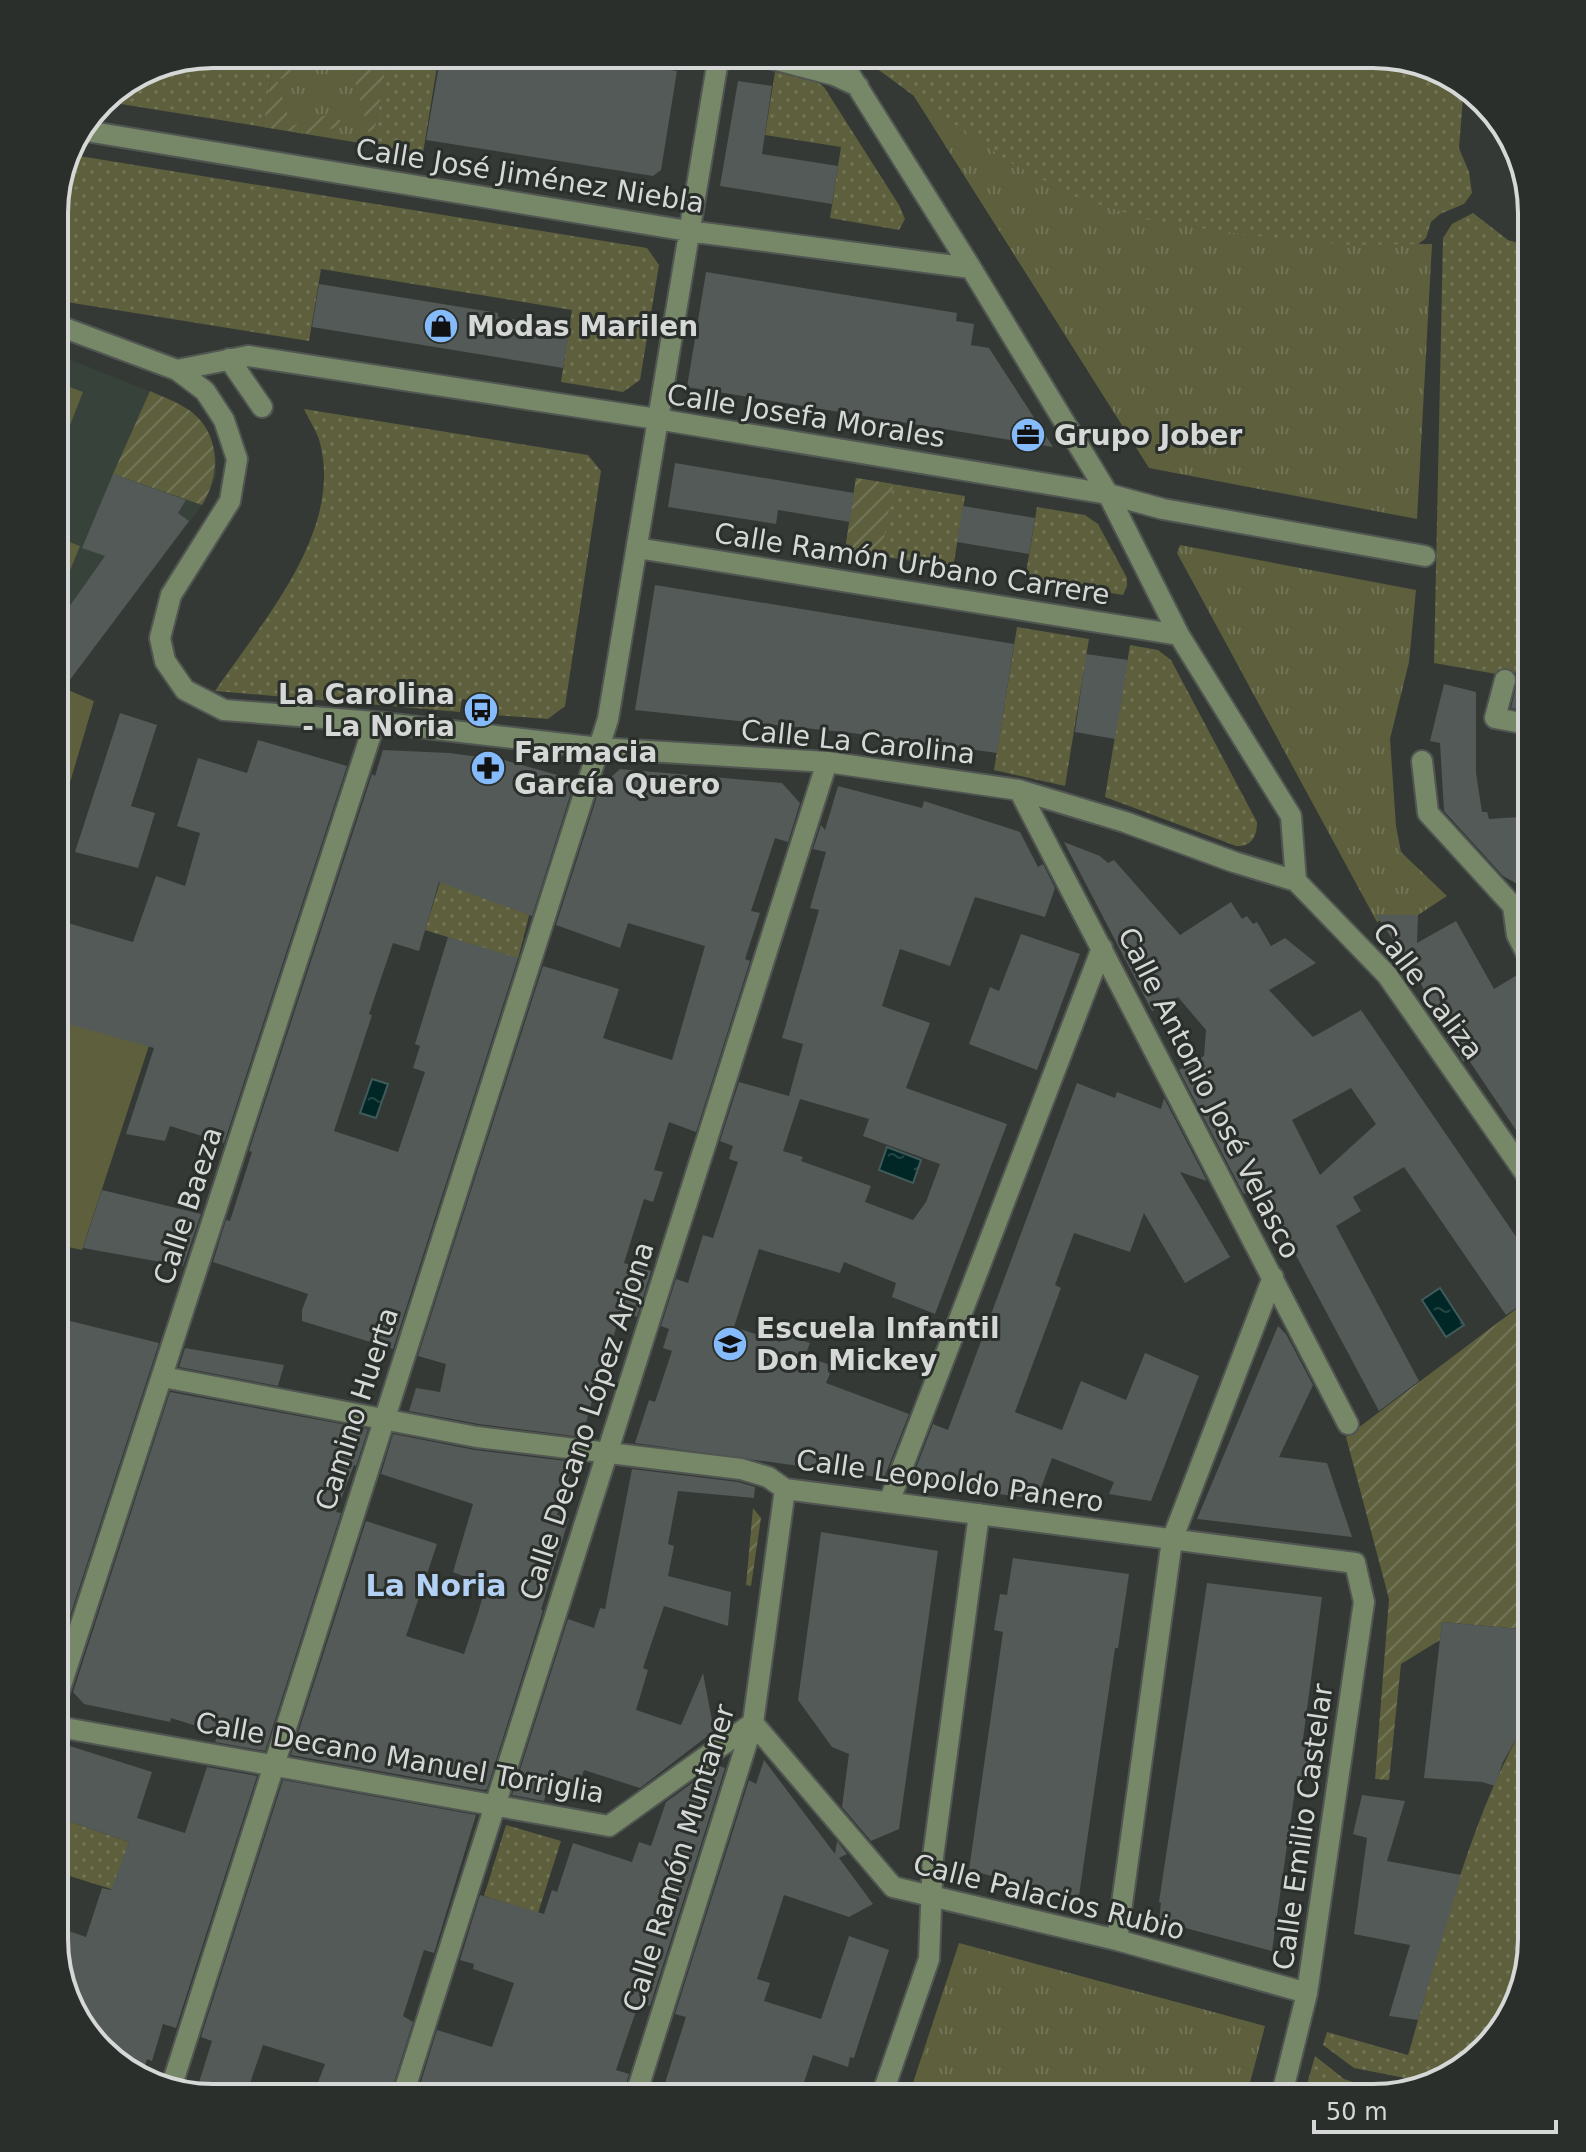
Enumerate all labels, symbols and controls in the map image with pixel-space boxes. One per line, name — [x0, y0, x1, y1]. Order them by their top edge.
street label: Calle José Jiménez Niebla — [353, 132, 707, 220]
shop icon: Modas Marilen — [422, 307, 460, 345]
place label: Modas Marilen — [467, 310, 698, 343]
street label: Calle Josefa Morales — [665, 378, 947, 454]
office icon: Grupo Jober — [1009, 416, 1047, 454]
place label: Grupo Jober — [1054, 419, 1242, 452]
street label: Calle Ramón Urbano Carrere — [712, 516, 1112, 612]
place label: La Carolina - La Noria — [278, 678, 455, 743]
bus stop icon: La Carolina - La Noria — [462, 691, 500, 729]
street label: Calle La Carolina — [739, 713, 977, 771]
place label: Farmacia García Quero — [514, 736, 720, 801]
pharmacy icon: Farmacia García Quero — [469, 749, 507, 787]
street label: Calle Caliza — [1366, 916, 1490, 1066]
street label: Calle Antonio José Velasco — [1111, 922, 1307, 1264]
street label: Calle Baeza — [147, 1123, 229, 1289]
street label: Calle Decano López Arjona — [513, 1238, 661, 1604]
street label: Camino Huerta — [309, 1303, 405, 1515]
place label: Escuela Infantil Don Mickey — [756, 1312, 1000, 1377]
school or university icon: Escuela Infantil Don Mickey — [711, 1325, 749, 1363]
street label: Calle Leopoldo Panero — [794, 1443, 1106, 1519]
district label: La Noria — [366, 1568, 506, 1603]
street label: Calle Emilio Castelar — [1267, 1681, 1339, 1972]
street label: Calle Ramón Muntaner — [616, 1700, 742, 2016]
street label: Calle Decano Manuel Torriglia — [193, 1706, 607, 1810]
street label: Calle Palacios Rubio — [910, 1847, 1188, 1947]
scale bar — [1314, 2084, 1556, 2134]
text: 50 m — [1326, 2098, 1388, 2126]

